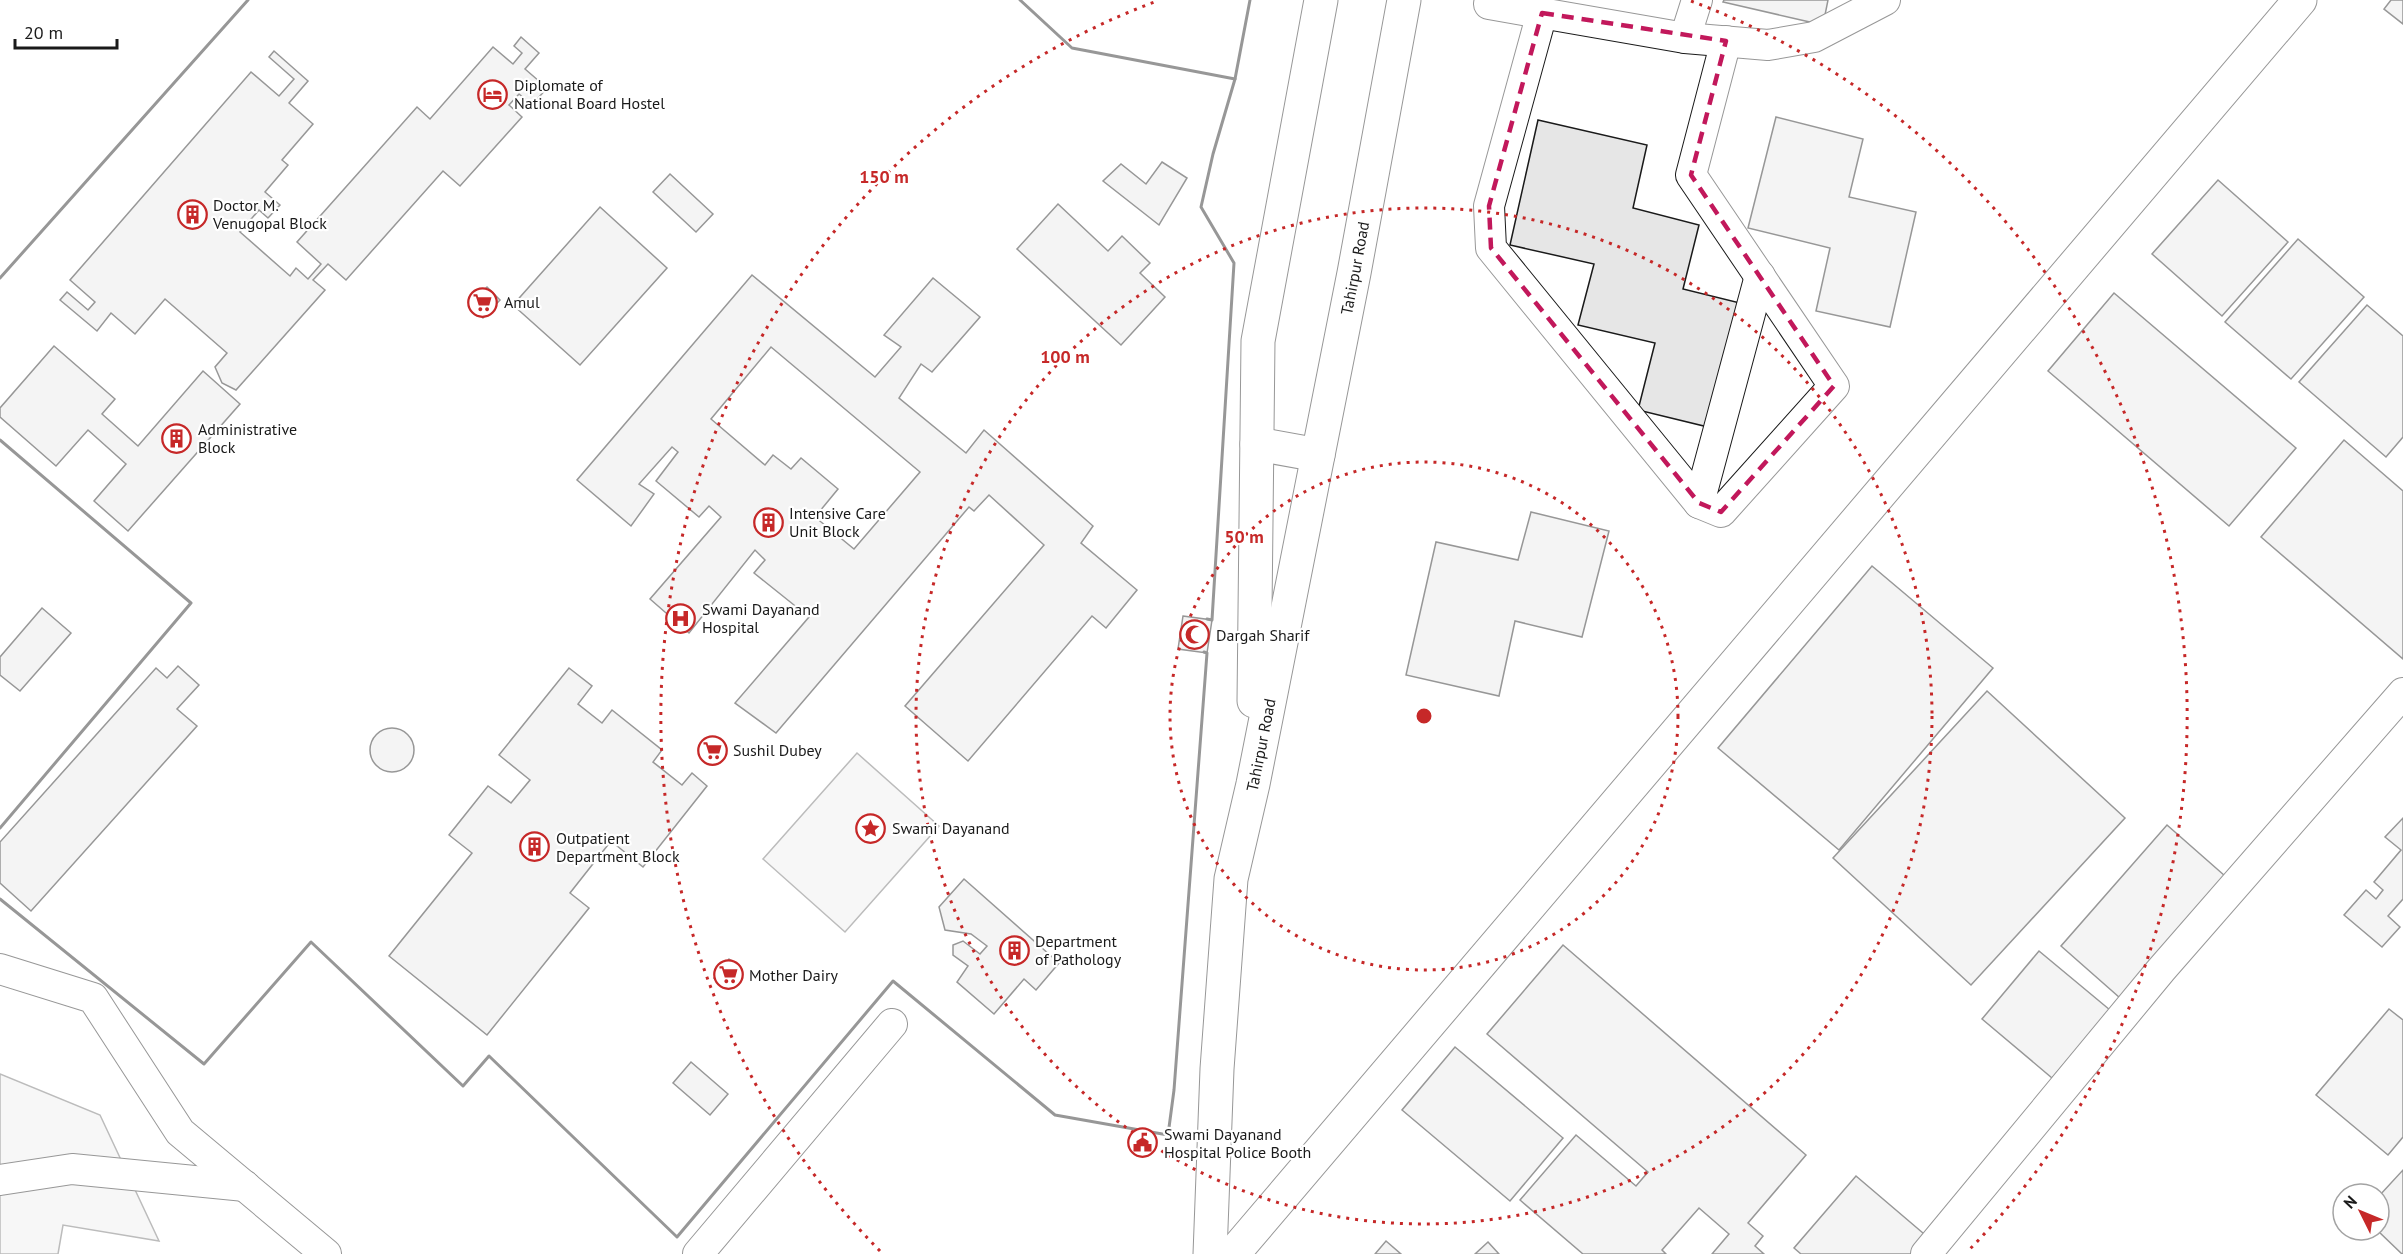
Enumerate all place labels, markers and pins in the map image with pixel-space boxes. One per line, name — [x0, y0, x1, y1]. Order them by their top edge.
place label: Diplomate of National Board Hostel — [514, 75, 665, 113]
hotel icon: Diplomate of National Board Hostel — [477, 78, 509, 110]
place label: Doctor M. Venugopal Block — [212, 195, 327, 233]
building icon: Doctor M. Venugopal Block — [176, 198, 208, 230]
supermarket icon: Amul — [467, 286, 499, 318]
place label: Amul — [504, 292, 540, 312]
place label: Administrative Block — [198, 419, 297, 457]
building icon: Administrative Block — [161, 422, 193, 454]
place label: Intensive Care Unit Block — [789, 503, 886, 541]
building icon: Intensive Care Unit Block — [752, 506, 784, 538]
place label: Swami Dayanand Hospital — [702, 599, 820, 637]
hospital icon: Swami Dayanand Hospital — [665, 602, 697, 634]
mosque icon: Dargah Sharif — [1179, 619, 1211, 651]
place label: Dargah Sharif — [1216, 625, 1310, 645]
centre of rings — [1414, 706, 1434, 726]
supermarket icon: Sushil Dubey — [696, 734, 728, 766]
place label: Sushil Dubey — [733, 740, 822, 760]
place icon: Swami Dayanand — [855, 812, 887, 844]
place label: Swami Dayanand — [892, 818, 1010, 838]
place label: Outpatient Department Block — [556, 828, 680, 866]
building icon: Outpatient Department Block — [519, 831, 551, 863]
place label: Department of Pathology — [1035, 931, 1122, 969]
building icon: Department of Pathology — [998, 934, 1030, 966]
supermarket icon: Mother Dairy — [712, 959, 744, 991]
place label: Mother Dairy — [749, 965, 838, 985]
place label: Swami Dayanand Hospital Police Booth — [1164, 1124, 1311, 1162]
public building icon: Swami Dayanand Hospital Police Booth — [1127, 1127, 1159, 1159]

